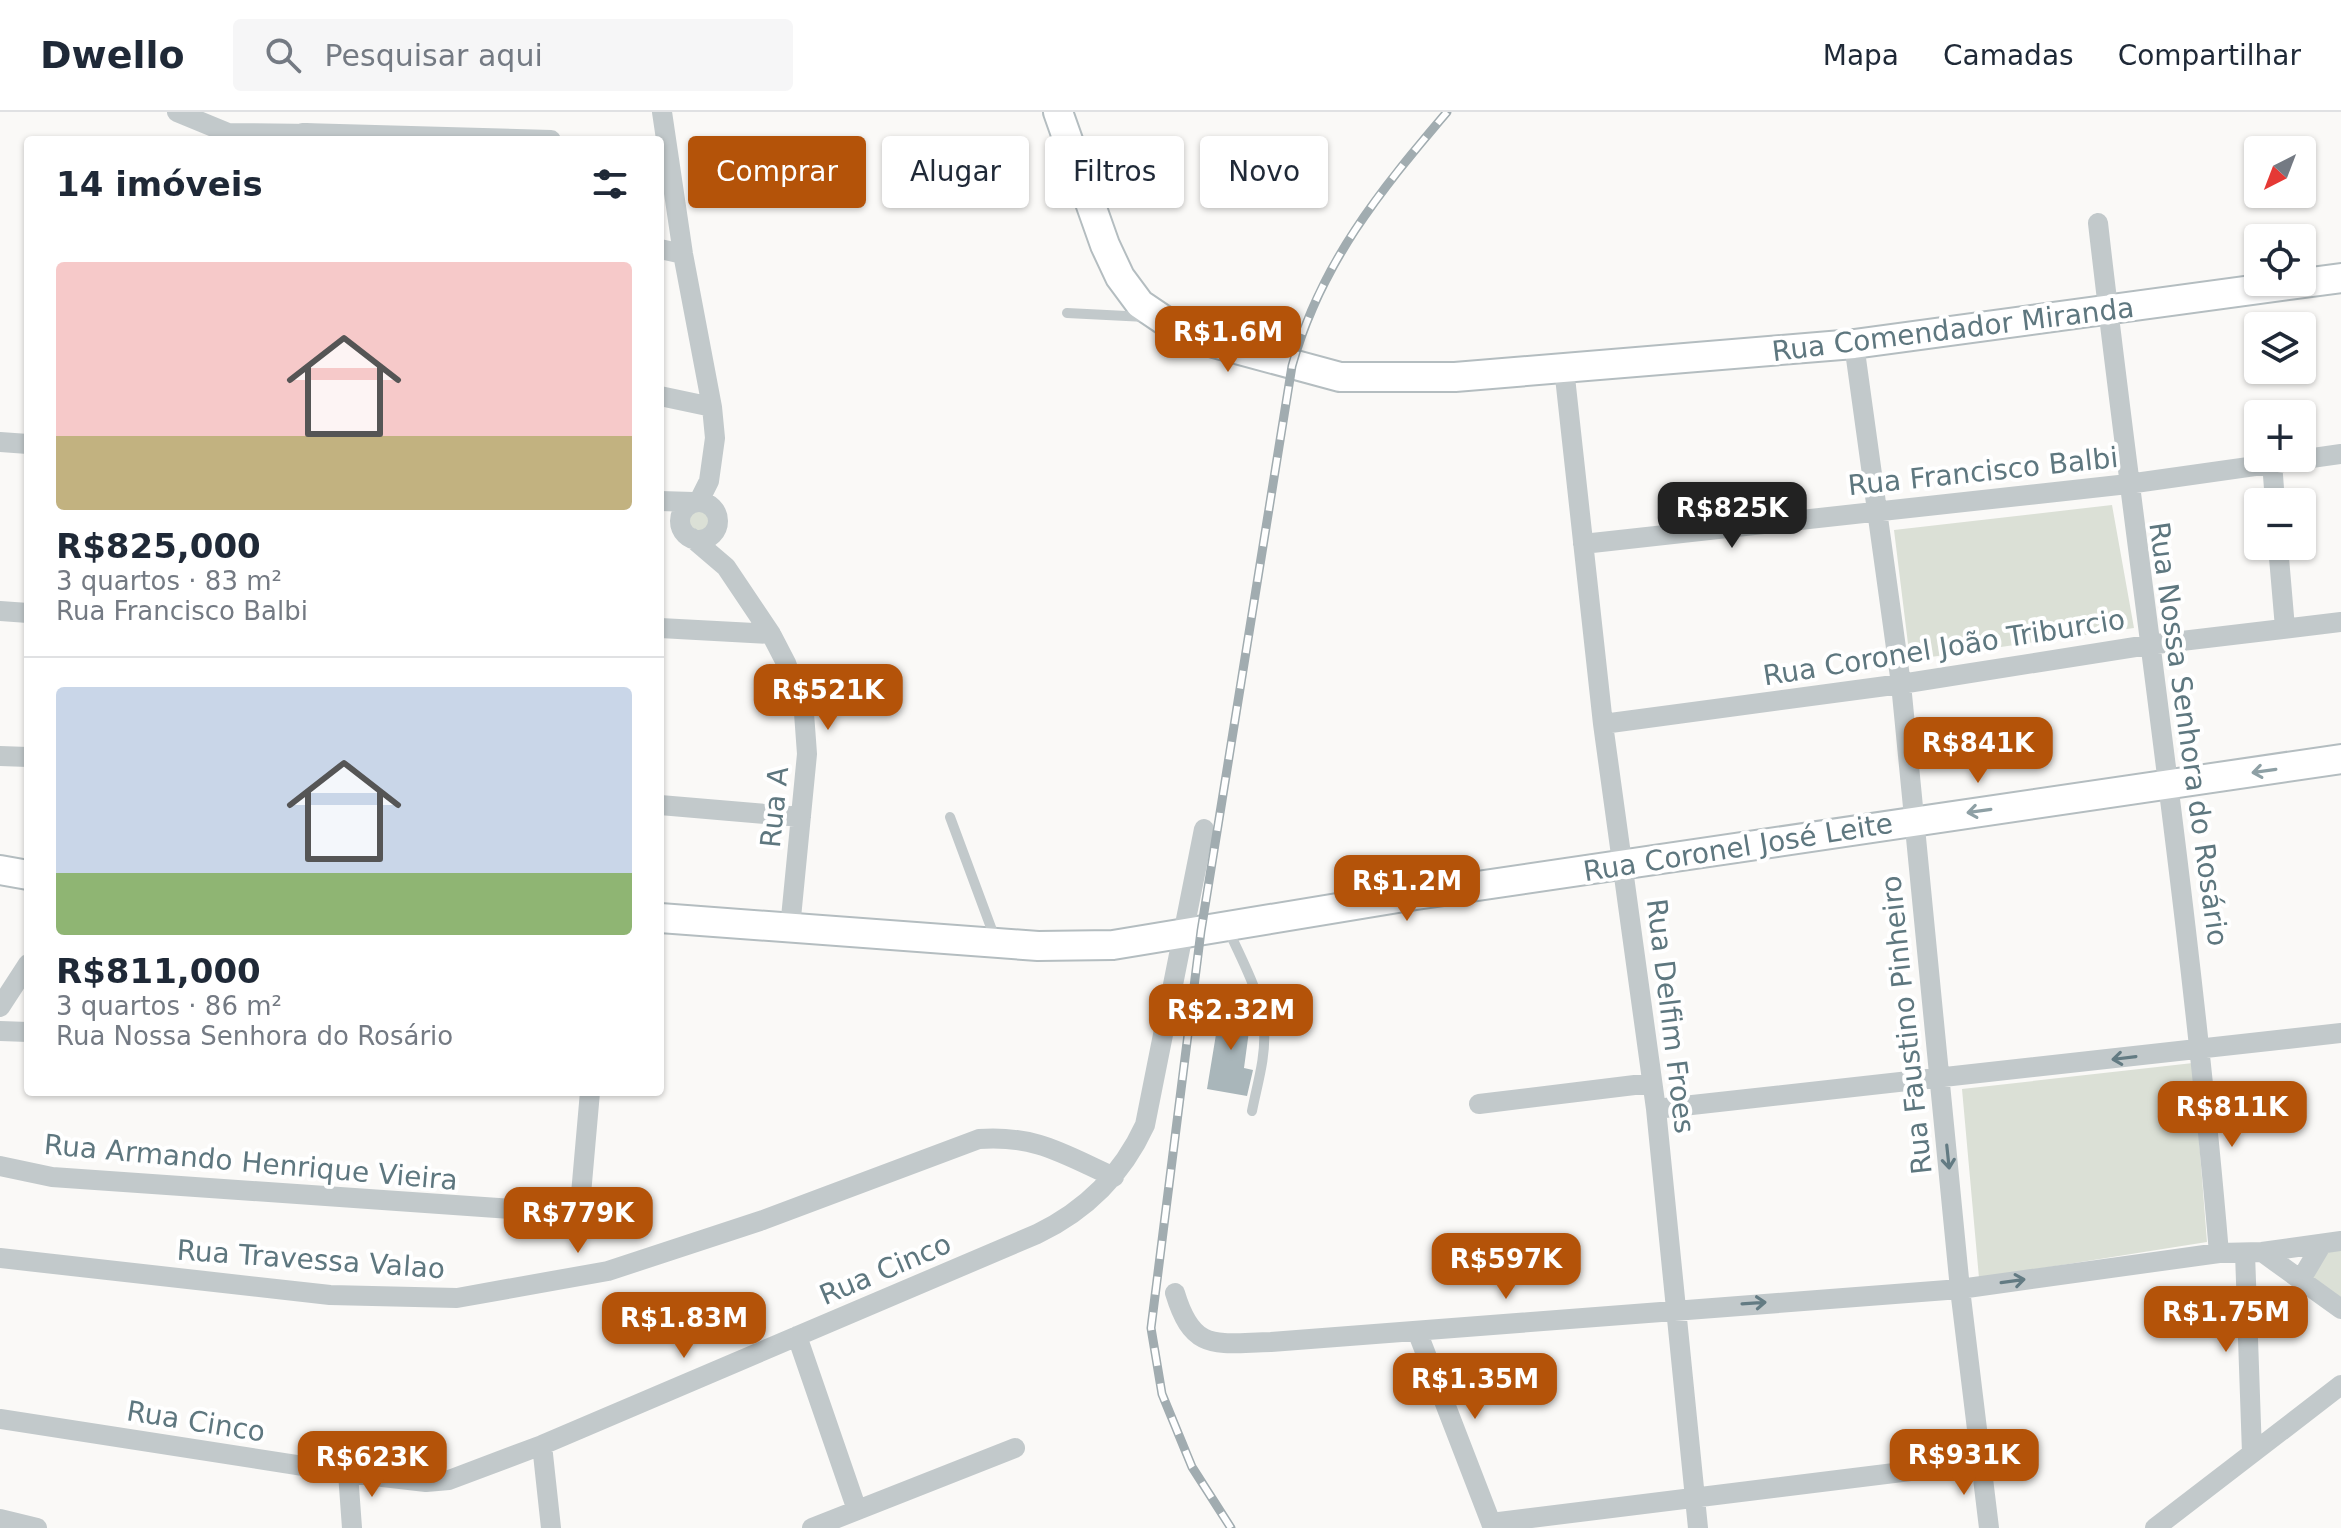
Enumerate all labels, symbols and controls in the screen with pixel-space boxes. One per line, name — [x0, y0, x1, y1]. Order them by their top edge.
search box — [233, 19, 793, 91]
text: Dwello — [40, 33, 185, 77]
icon: search — [261, 33, 305, 77]
text: Pesquisar aqui — [325, 38, 543, 73]
text: Mapa — [1823, 39, 1899, 72]
text: Camadas — [1943, 39, 2074, 72]
text: Compartilhar — [2118, 39, 2301, 72]
chip: Comprar — [688, 136, 866, 208]
chip: Alugar — [882, 136, 1029, 208]
chip: Filtros — [1045, 136, 1184, 208]
chip: Novo — [1200, 136, 1328, 208]
north arrow — [2244, 136, 2316, 208]
map controls — [2244, 136, 2316, 560]
icon: filters — [588, 162, 632, 206]
text: 14 imóveis — [56, 164, 263, 204]
button: locate — [2244, 224, 2316, 296]
street label: Rua Comendador Miranda — [1770, 291, 2136, 368]
pin: R$1.6M — [1163, 306, 1293, 374]
button: layers — [2244, 312, 2316, 384]
icon: home — [272, 314, 416, 458]
text: R$1.6M — [1173, 317, 1283, 347]
button: + — [2244, 400, 2316, 472]
street label: Rua Francisco Balbi — [1846, 441, 2120, 502]
pin: R$825K — [1667, 482, 1797, 550]
button: − — [2244, 488, 2316, 560]
text: R$825K — [1676, 493, 1788, 523]
street label: Rua Nossa Senhora do Rosário — [2142, 520, 2235, 948]
text: R$825,000 — [56, 526, 261, 566]
text: 3 quartos · 83 m² — [56, 566, 282, 596]
text: Rua Francisco Balbi — [56, 596, 308, 626]
street label: Rua Coronel João Triburcio — [1761, 603, 2127, 692]
pin: R$521K — [763, 664, 893, 732]
text: R$521K — [772, 675, 884, 705]
pin: R$841K — [1913, 717, 2043, 785]
text: R$841K — [1922, 728, 2034, 758]
icon: home — [272, 739, 416, 883]
one-way arrow — [2252, 764, 2277, 779]
street label: Rua A — [754, 765, 795, 849]
one-way arrow — [1967, 804, 1992, 819]
street label: Rua Coronel José Leite — [1581, 807, 1895, 888]
pin: R$1.2M — [1342, 855, 1472, 923]
text: R$1.2M — [1352, 866, 1462, 896]
street label: Rua Faustino Pinheiro — [1874, 874, 1939, 1176]
street label: Rua Delfim Froes — [1640, 897, 1701, 1135]
text: R$811,000 — [56, 951, 261, 991]
pin: R$2.32M — [1157, 984, 1305, 1052]
text: 3 quartos · 86 m² — [56, 991, 282, 1021]
text: R$2.32M — [1167, 995, 1295, 1025]
text: Rua Nossa Senhora do Rosário — [56, 1021, 453, 1051]
one-way arrow — [2112, 1050, 2138, 1065]
pin: R$811K — [2167, 1081, 2297, 1149]
text: R$811K — [2176, 1092, 2288, 1122]
street label: Rua Armando Henrique Vieira — [43, 1128, 459, 1197]
one-way arrow — [1940, 1143, 1955, 1170]
pin: R$779K — [513, 1187, 643, 1255]
text: R$779K — [522, 1198, 634, 1228]
street label: Rua Cinco — [814, 1227, 956, 1312]
pin: R$597K — [1441, 1233, 1571, 1301]
street label: Rua Travessa Valao — [176, 1234, 446, 1285]
text: R$597K — [1450, 1244, 1562, 1274]
one-way arrow — [2000, 1273, 2025, 1288]
pin: R$1.75M — [2152, 1286, 2300, 1354]
pin: R$1.83M — [610, 1292, 758, 1360]
one-way arrow — [1740, 1295, 1767, 1310]
text: R$1.75M — [2162, 1297, 2290, 1327]
text: R$1.83M — [620, 1303, 748, 1333]
pin: R$1.35M — [1401, 1353, 1549, 1421]
text: R$1.35M — [1411, 1364, 1539, 1394]
street label: Rua Cinco — [124, 1394, 267, 1449]
pin: R$931K — [1899, 1429, 2029, 1497]
pin: R$623K — [307, 1431, 437, 1499]
text: R$931K — [1908, 1440, 2020, 1470]
text: R$623K — [316, 1442, 428, 1472]

